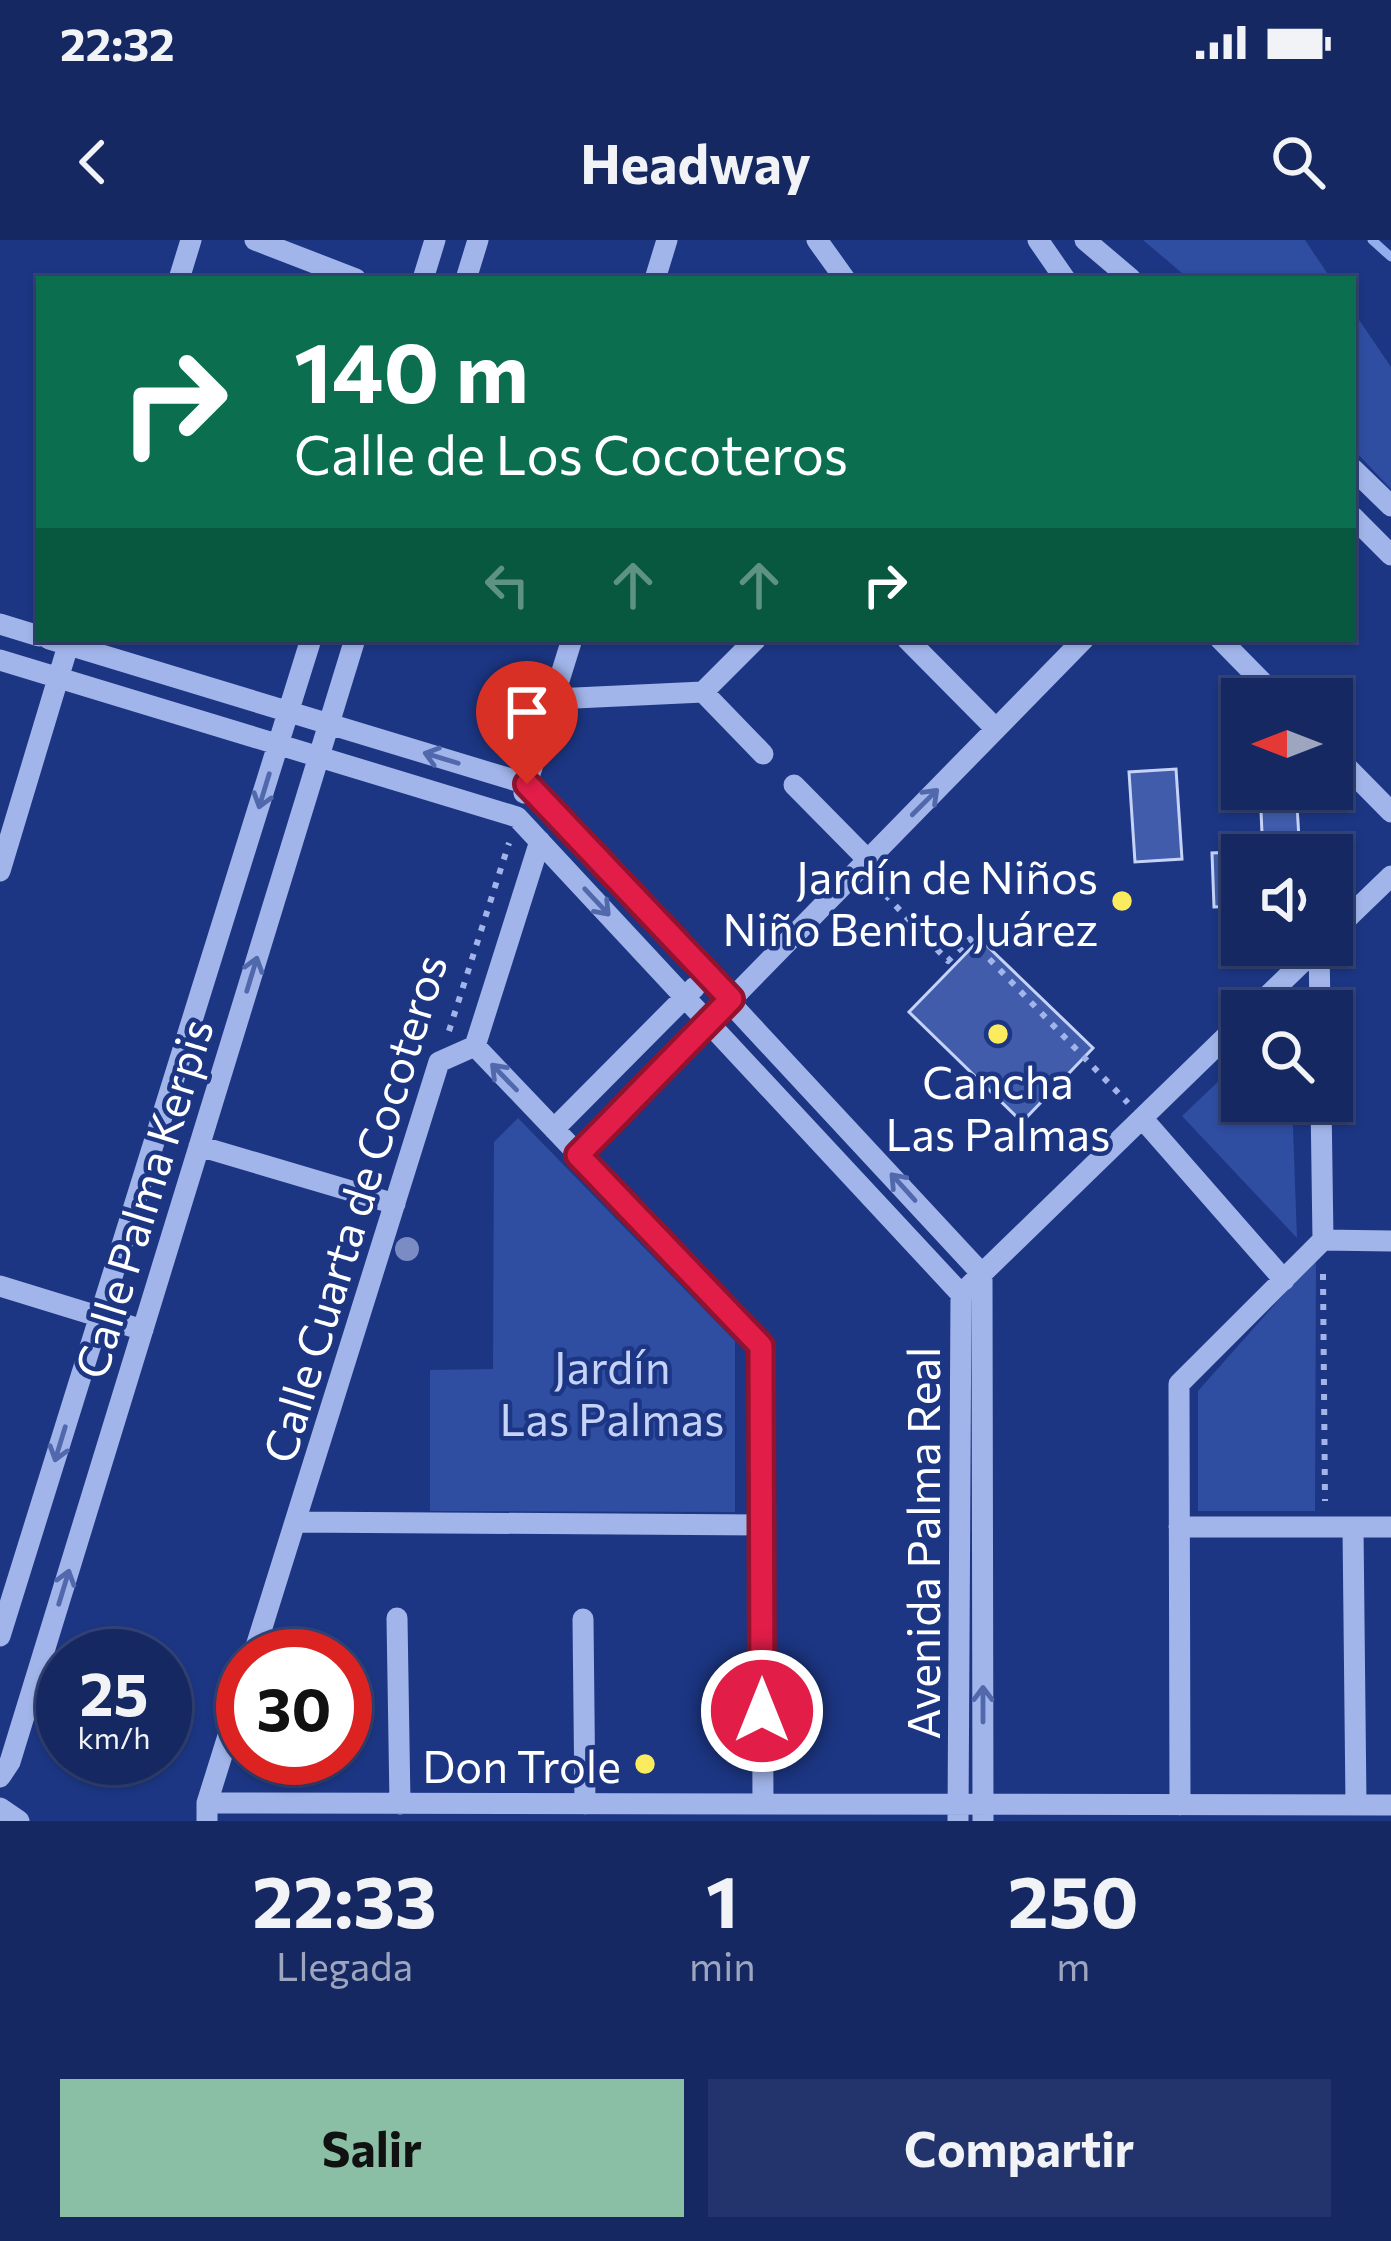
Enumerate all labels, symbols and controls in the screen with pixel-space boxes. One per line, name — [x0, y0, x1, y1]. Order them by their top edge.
text: 22:32 — [60, 15, 175, 70]
icon: back — [60, 129, 126, 195]
text: Headway — [580, 129, 811, 195]
icon: search — [1265, 129, 1331, 195]
text: 140 m — [294, 318, 529, 420]
icon: right — [96, 324, 252, 480]
text: Calle de Los Cocoteros — [294, 420, 848, 486]
icon: left — [474, 552, 540, 618]
icon: ahead — [600, 552, 666, 618]
icon: ahead — [726, 552, 792, 618]
icon: right — [852, 552, 918, 618]
pin — [476, 661, 578, 784]
north arrow — [1221, 678, 1353, 810]
map controls — [1221, 678, 1353, 1122]
icon: arrive — [494, 679, 560, 745]
one-way arrow — [423, 746, 461, 768]
one-way arrow — [252, 771, 274, 809]
one-way arrow — [910, 788, 939, 816]
button: sound — [1221, 834, 1353, 966]
place label: Jardín de Niños Niño Benito Juárez — [723, 848, 1098, 955]
one-way arrow — [582, 887, 610, 917]
marker: Jardín de Niños Niño Benito Juárez — [1109, 888, 1135, 914]
street label: Calle Cuarta de Cocoteros — [249, 947, 457, 1469]
one-way arrow — [242, 956, 264, 994]
button: search — [1221, 990, 1353, 1122]
street label: Calle Palma Kerpis — [61, 1012, 223, 1384]
marker: Cancha Las Palmas — [985, 1021, 1011, 1047]
place label: Cancha Las Palmas — [886, 1053, 1110, 1160]
one-way arrow — [490, 1062, 518, 1092]
one-way arrow — [890, 1173, 917, 1203]
park label: Jardín Las Palmas — [500, 1338, 724, 1445]
street label: Avenida Palma Real — [894, 1347, 949, 1739]
one-way arrow — [48, 1424, 70, 1462]
one-way arrow — [54, 1569, 76, 1607]
speed limit sign: 30 — [216, 1629, 372, 1785]
position arrow — [699, 1648, 825, 1774]
text: 25 — [79, 1655, 149, 1728]
one-way arrow — [972, 1685, 994, 1724]
text: km/h — [78, 1718, 150, 1755]
place label: Don Trole — [422, 1737, 621, 1792]
marker: Don Trole — [632, 1751, 658, 1777]
text: 22:33 — [252, 1855, 437, 1943]
text: 1 — [706, 1855, 739, 1943]
text: 250 — [1008, 1855, 1139, 1943]
text: Llegada — [276, 1941, 413, 1989]
text: min — [689, 1941, 756, 1989]
text: m — [1056, 1941, 1090, 1989]
button: Salir — [60, 2079, 684, 2217]
button: Compartir — [708, 2079, 1331, 2217]

